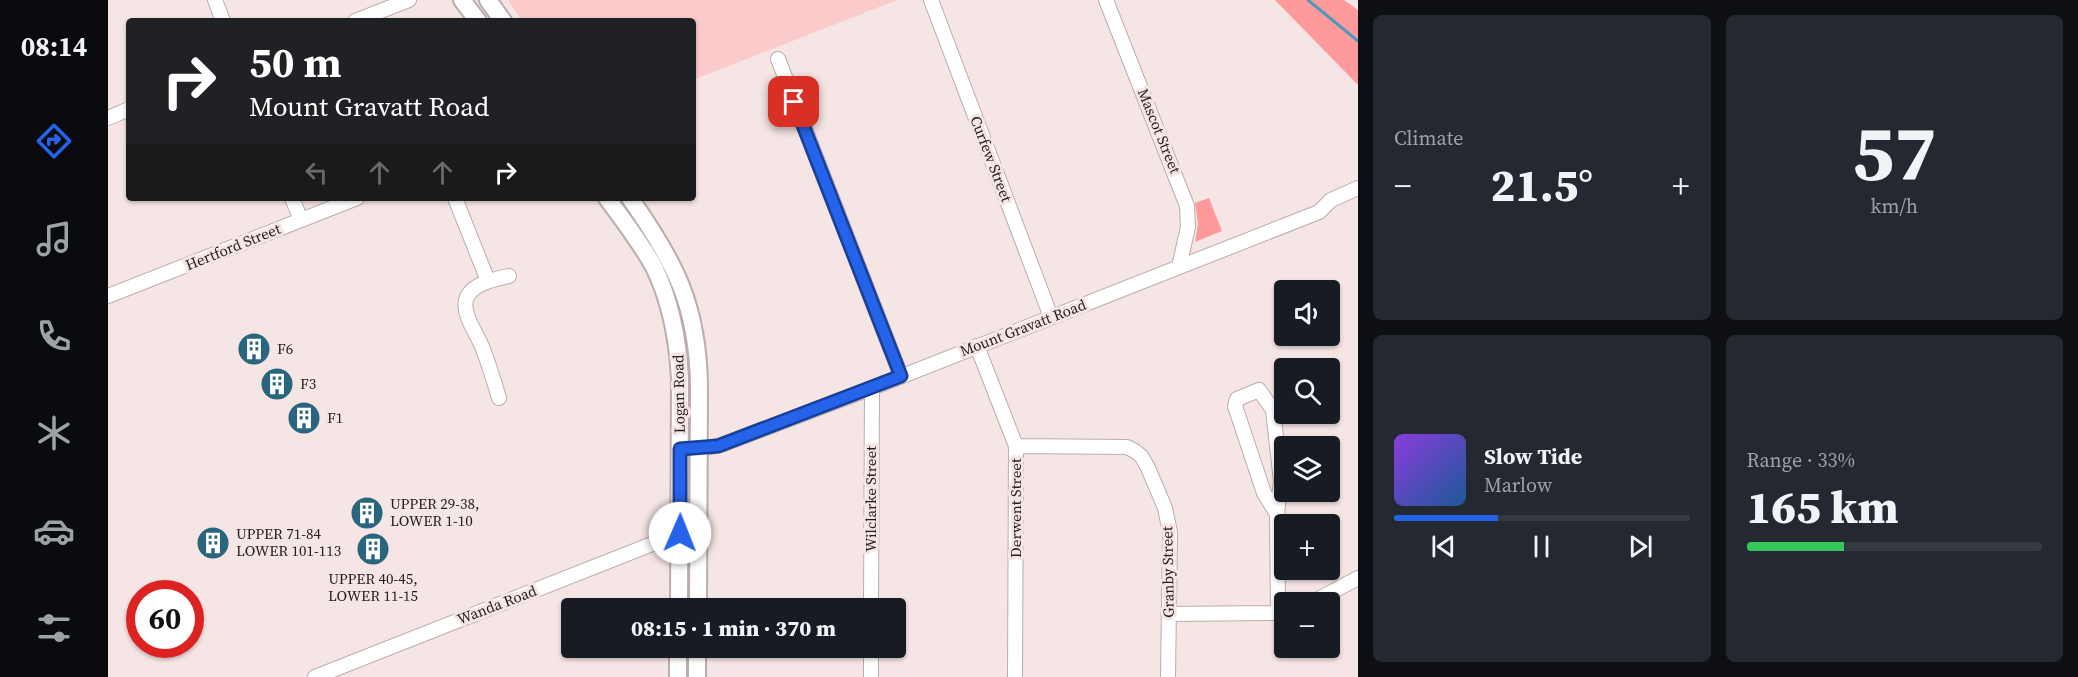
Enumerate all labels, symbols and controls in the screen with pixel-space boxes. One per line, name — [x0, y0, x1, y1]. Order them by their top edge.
text: 08:14 — [21, 28, 87, 65]
text: 50 m — [249, 33, 342, 91]
icon: right — [150, 42, 228, 120]
pin — [768, 76, 819, 127]
icon: arrive — [777, 85, 810, 118]
street label: Mascot Street — [1133, 85, 1186, 177]
text: Mount Gravatt Road — [249, 88, 489, 125]
text: 57 — [1852, 99, 1937, 206]
street label: Curfew Street — [965, 113, 1018, 205]
icon: directions — [33, 120, 75, 162]
text: Climate — [1394, 124, 1463, 152]
text: 21.5° — [1490, 154, 1593, 216]
icon: left — [300, 156, 333, 189]
icon: ahead — [363, 156, 396, 189]
icon: ahead — [426, 156, 459, 189]
icon: right — [489, 156, 522, 189]
text: − — [1394, 163, 1412, 208]
text: + — [1672, 163, 1690, 208]
text: km/h — [1870, 192, 1918, 220]
icon: music — [33, 218, 75, 260]
street label: Hertford Street — [182, 218, 284, 275]
map controls — [1274, 280, 1340, 658]
button: sound — [1274, 280, 1340, 346]
street label: Mount Gravatt Road — [957, 294, 1089, 361]
icon: phone — [33, 315, 75, 357]
building icon: F6 — [236, 331, 272, 367]
place label: F6 — [277, 338, 293, 359]
street label: Logan Road — [667, 354, 690, 434]
button: search — [1274, 358, 1340, 424]
building icon: F3 — [259, 366, 295, 402]
place label: F3 — [300, 373, 316, 394]
building icon: F1 — [286, 400, 322, 436]
place label: F1 — [327, 407, 343, 428]
icon: climate — [33, 412, 75, 454]
button: layers — [1274, 436, 1340, 502]
text: Slow Tide — [1484, 441, 1582, 471]
street label: Wilclarke Street — [860, 446, 881, 552]
text: Range · 33% — [1747, 446, 1855, 474]
street label: Derwent Street — [1005, 458, 1026, 558]
text: Marlow — [1484, 471, 1552, 499]
text: 165 km — [1747, 476, 1899, 538]
place label: UPPER 29-38, LOWER 1-10 — [390, 493, 479, 531]
building icon: UPPER 29-38, LOWER 1-10 — [349, 495, 385, 531]
position arrow — [648, 501, 712, 565]
icon: car — [33, 510, 75, 552]
button: + — [1274, 514, 1340, 580]
place label: UPPER 71-84 LOWER 101-113 — [236, 523, 341, 561]
building icon: UPPER 71-84 LOWER 101-113 — [195, 525, 231, 561]
street label: Granby Street — [1156, 526, 1179, 618]
icon: previous — [1427, 530, 1460, 563]
icon: pause — [1525, 530, 1558, 563]
icon: next — [1624, 530, 1657, 563]
building icon: UPPER 40-45, LOWER 11-15 — [355, 531, 391, 567]
place label: UPPER 40-45, LOWER 11-15 — [328, 568, 418, 606]
speed limit sign: 60 — [126, 580, 204, 658]
street label: Wanda Road — [454, 580, 540, 629]
button: − — [1274, 592, 1340, 658]
icon: filters — [33, 607, 75, 649]
text: 08:15 · 1 min · 370 m — [631, 613, 836, 643]

